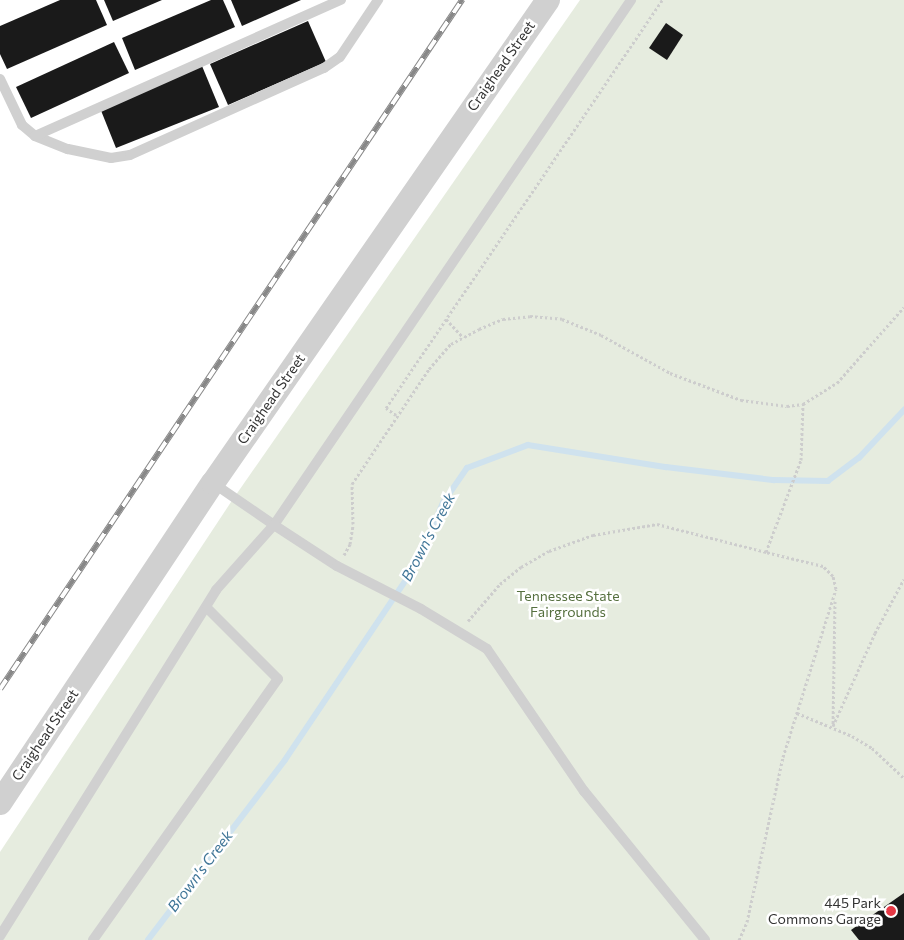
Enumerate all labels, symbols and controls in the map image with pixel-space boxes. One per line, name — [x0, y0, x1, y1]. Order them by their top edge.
street label: Craighead Street — [464, 18, 538, 114]
street label: Craighead Street — [234, 351, 308, 447]
water label: Brown's Creek — [397, 490, 459, 584]
park label: Tennessee State Fairgrounds — [516, 588, 620, 620]
street label: Craighead Street — [8, 686, 82, 784]
water label: Brown's Creek — [164, 827, 236, 915]
place label: 445 Park Commons Garage — [768, 895, 881, 928]
marker: 445 Park Commons Garage — [885, 905, 897, 917]

